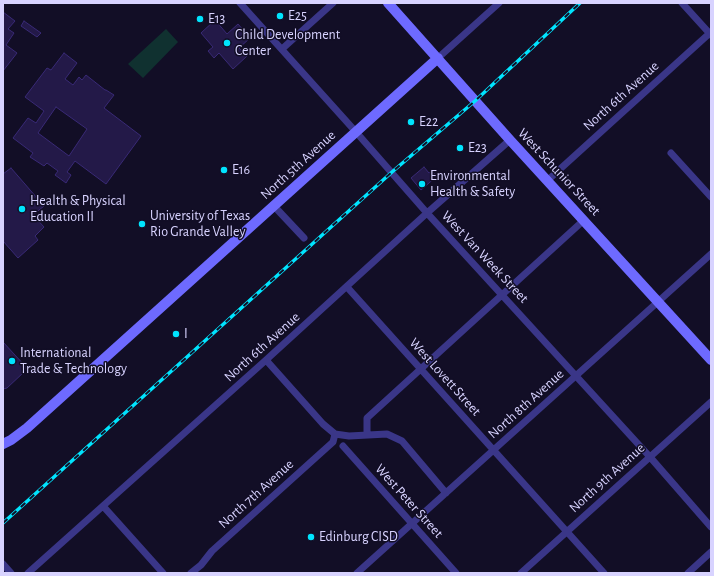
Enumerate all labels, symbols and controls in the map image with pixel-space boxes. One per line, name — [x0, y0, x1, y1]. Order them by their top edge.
place label: E25 — [288, 8, 307, 24]
place label: E13 — [208, 11, 225, 27]
marker: E25 — [275, 11, 285, 21]
marker: E13 — [195, 14, 205, 24]
place label: Child Development Center — [235, 27, 340, 60]
marker: Child Development Center — [222, 38, 232, 48]
street label: North 6th Avenue — [580, 58, 662, 134]
place label: E22 — [419, 114, 438, 130]
marker: E22 — [406, 117, 416, 127]
street label: West Schunior Street — [514, 125, 604, 219]
street label: North 5th Avenue — [257, 127, 339, 203]
place label: E23 — [468, 140, 487, 156]
marker: E23 — [455, 143, 465, 153]
place label: E16 — [232, 162, 250, 178]
marker: E16 — [219, 165, 229, 175]
place label: Environmental Health & Safety — [430, 168, 515, 200]
marker: Environmental Health & Safety — [417, 179, 427, 189]
place label: Health & Physical Education II — [30, 193, 126, 226]
marker: Health & Physical Education II — [17, 204, 27, 214]
street label: West Van Week Street — [438, 207, 532, 307]
place label: University of Texas Rio Grande Valley — [150, 208, 250, 240]
marker: University of Texas Rio Grande Valley — [137, 219, 147, 229]
street label: North 6th Avenue — [221, 309, 303, 385]
place label: I — [184, 326, 188, 342]
marker: I — [171, 329, 181, 339]
street label: West Lovett Street — [406, 335, 484, 419]
place label: International Trade & Technology — [20, 345, 127, 378]
marker: International Trade & Technology — [7, 356, 17, 366]
street label: North 8th Avenue — [485, 366, 567, 442]
street label: North 9th Avenue — [566, 440, 648, 516]
street label: North 7th Avenue — [215, 456, 297, 532]
street label: West Peter Street — [371, 460, 447, 542]
place label: Edinburg CISD — [319, 529, 398, 545]
marker: Edinburg CISD — [306, 532, 316, 542]

